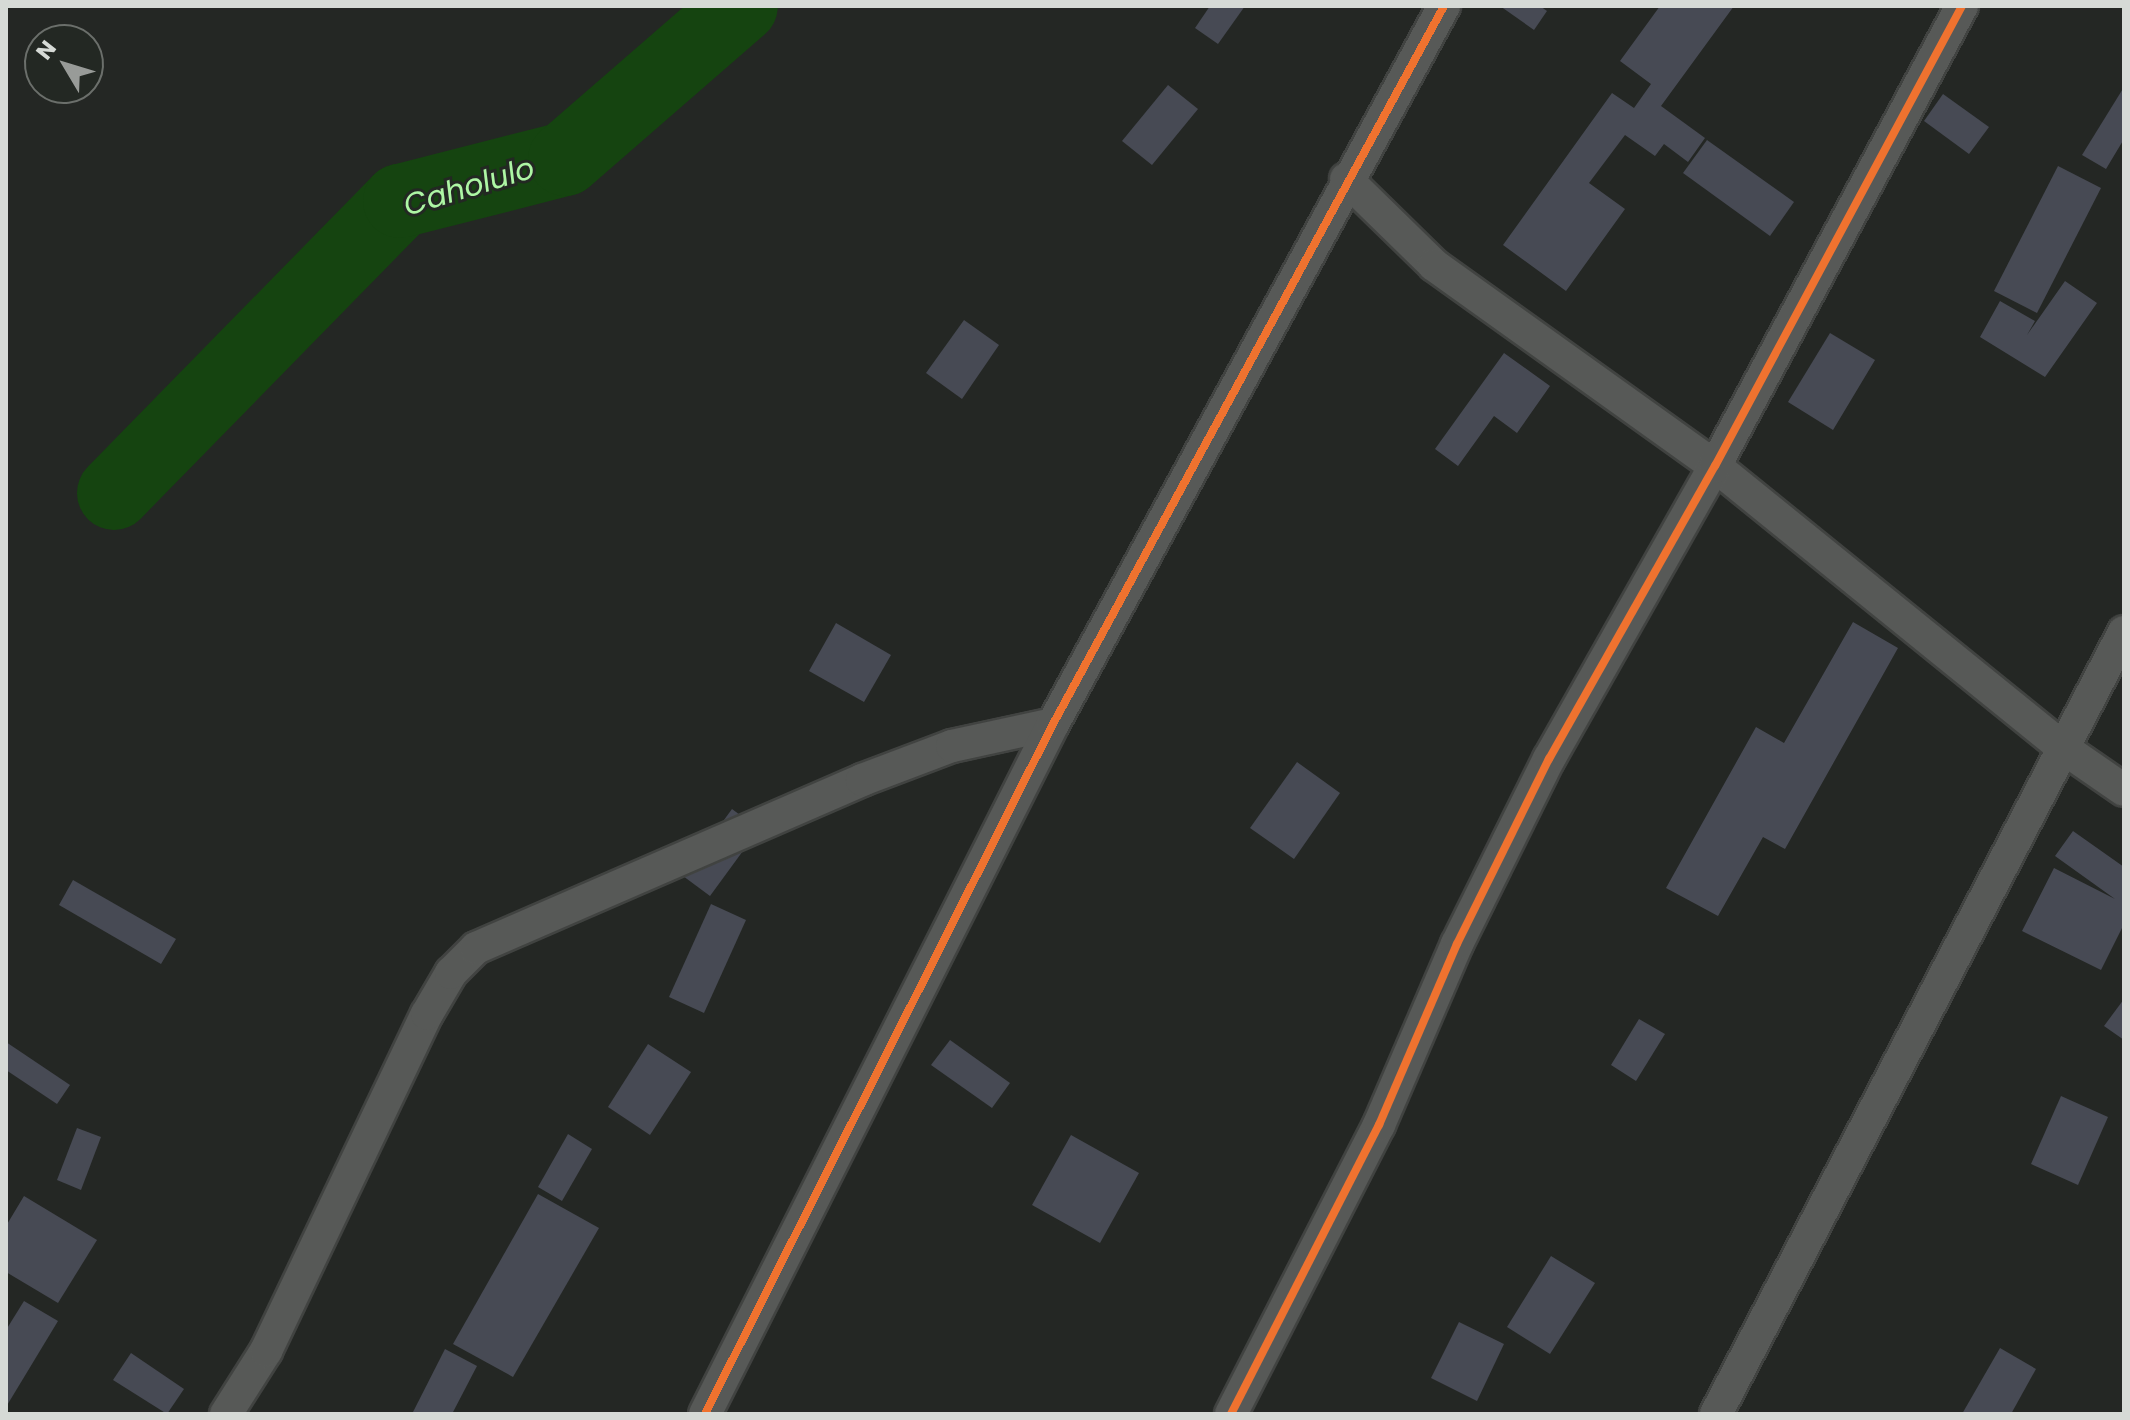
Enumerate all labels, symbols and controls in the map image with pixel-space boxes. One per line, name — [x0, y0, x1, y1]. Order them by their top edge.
north arrow — [24, 24, 104, 104]
text: N — [29, 34, 64, 66]
water label: Caholulo — [399, 150, 539, 224]

